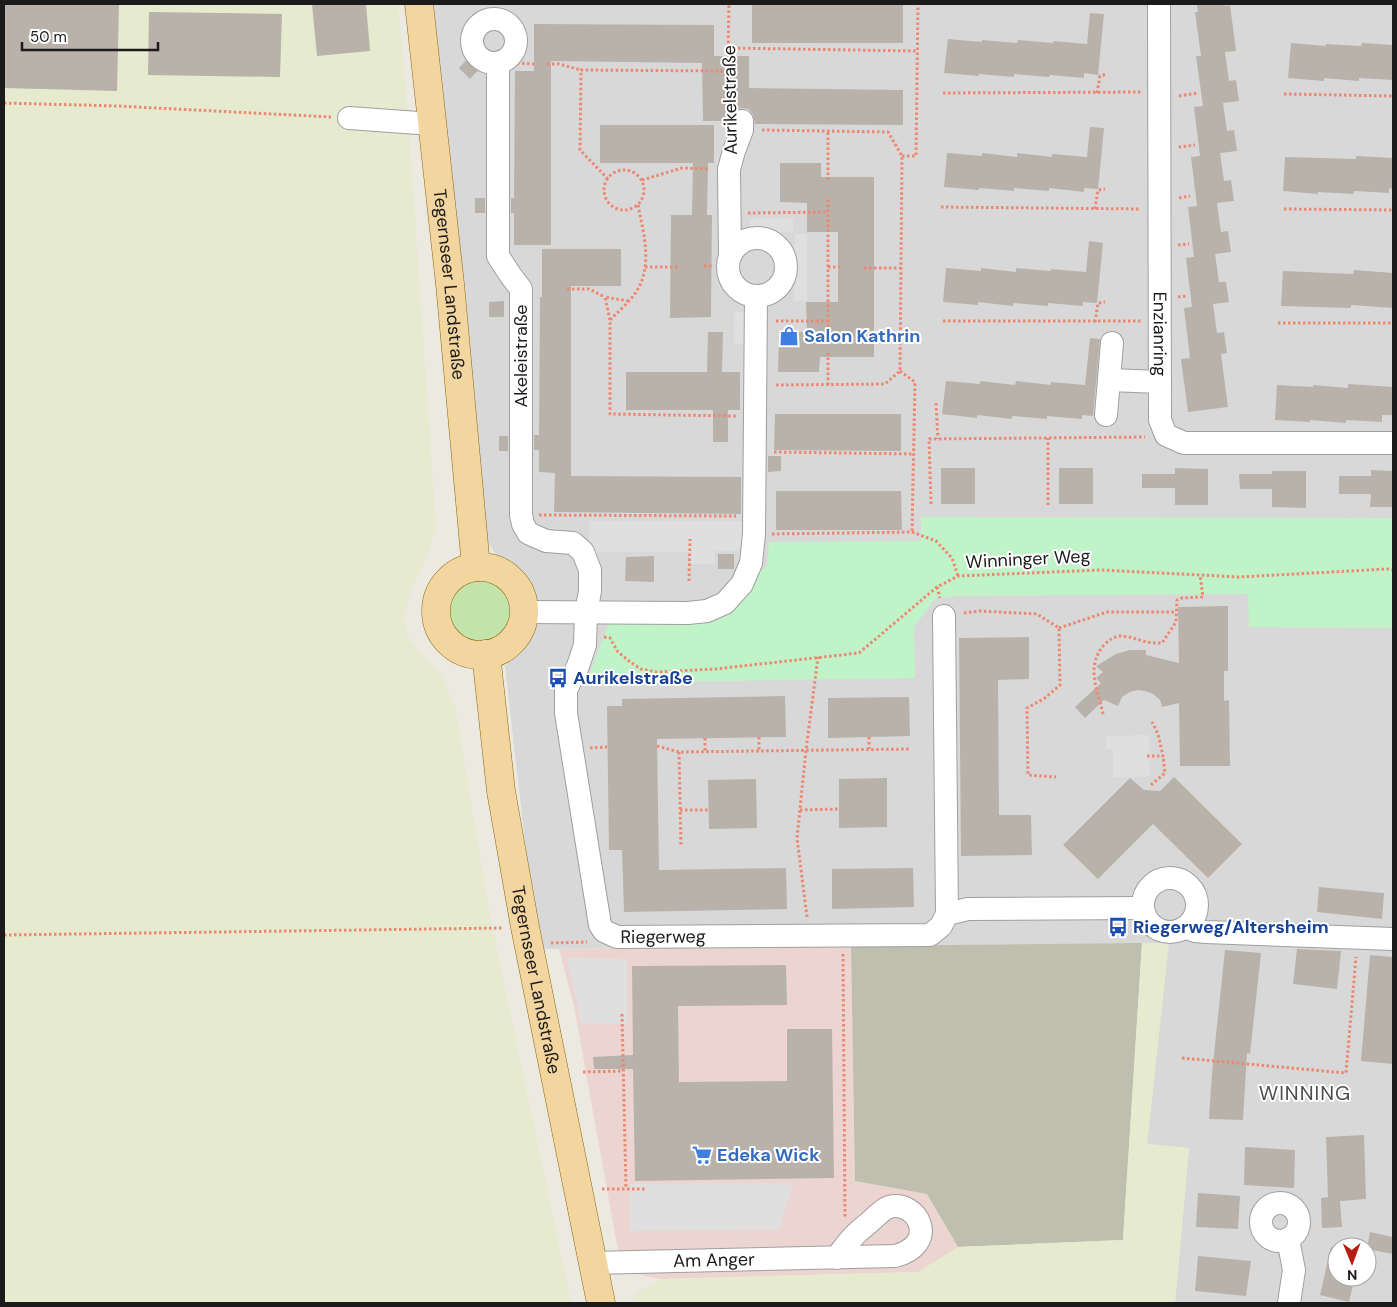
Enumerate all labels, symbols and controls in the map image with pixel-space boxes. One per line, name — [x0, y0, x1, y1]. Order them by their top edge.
scale bar — [22, 20, 159, 52]
text: 50 m — [30, 27, 67, 47]
street label: Aurikelstraße — [717, 45, 743, 155]
street label: Tegernseer Landstraße — [428, 188, 471, 381]
street label: Enzianring — [1148, 292, 1172, 376]
street label: Akeleistraße — [509, 304, 533, 408]
place label: Salon Kathrin — [804, 324, 920, 348]
shop icon: Salon Kathrin — [778, 325, 800, 347]
street label: Winninger Weg — [965, 544, 1091, 574]
place label: Aurikelstraße — [573, 666, 693, 690]
bus stop icon: Aurikelstraße — [547, 667, 569, 689]
street label: Tegernseer Landstraße — [506, 884, 566, 1076]
place label: Riegerweg/Altersheim — [1133, 915, 1329, 939]
bus stop icon: Riegerweg/Altersheim — [1107, 916, 1129, 938]
street label: Riegerweg — [620, 924, 706, 949]
district label: WINNING — [1259, 1080, 1351, 1106]
place label: Edeka Wick — [717, 1143, 820, 1167]
supermarket icon: Edeka Wick — [691, 1144, 713, 1166]
north arrow — [1327, 1237, 1377, 1287]
street label: Am Anger — [673, 1247, 755, 1273]
text: N — [1347, 1266, 1357, 1284]

